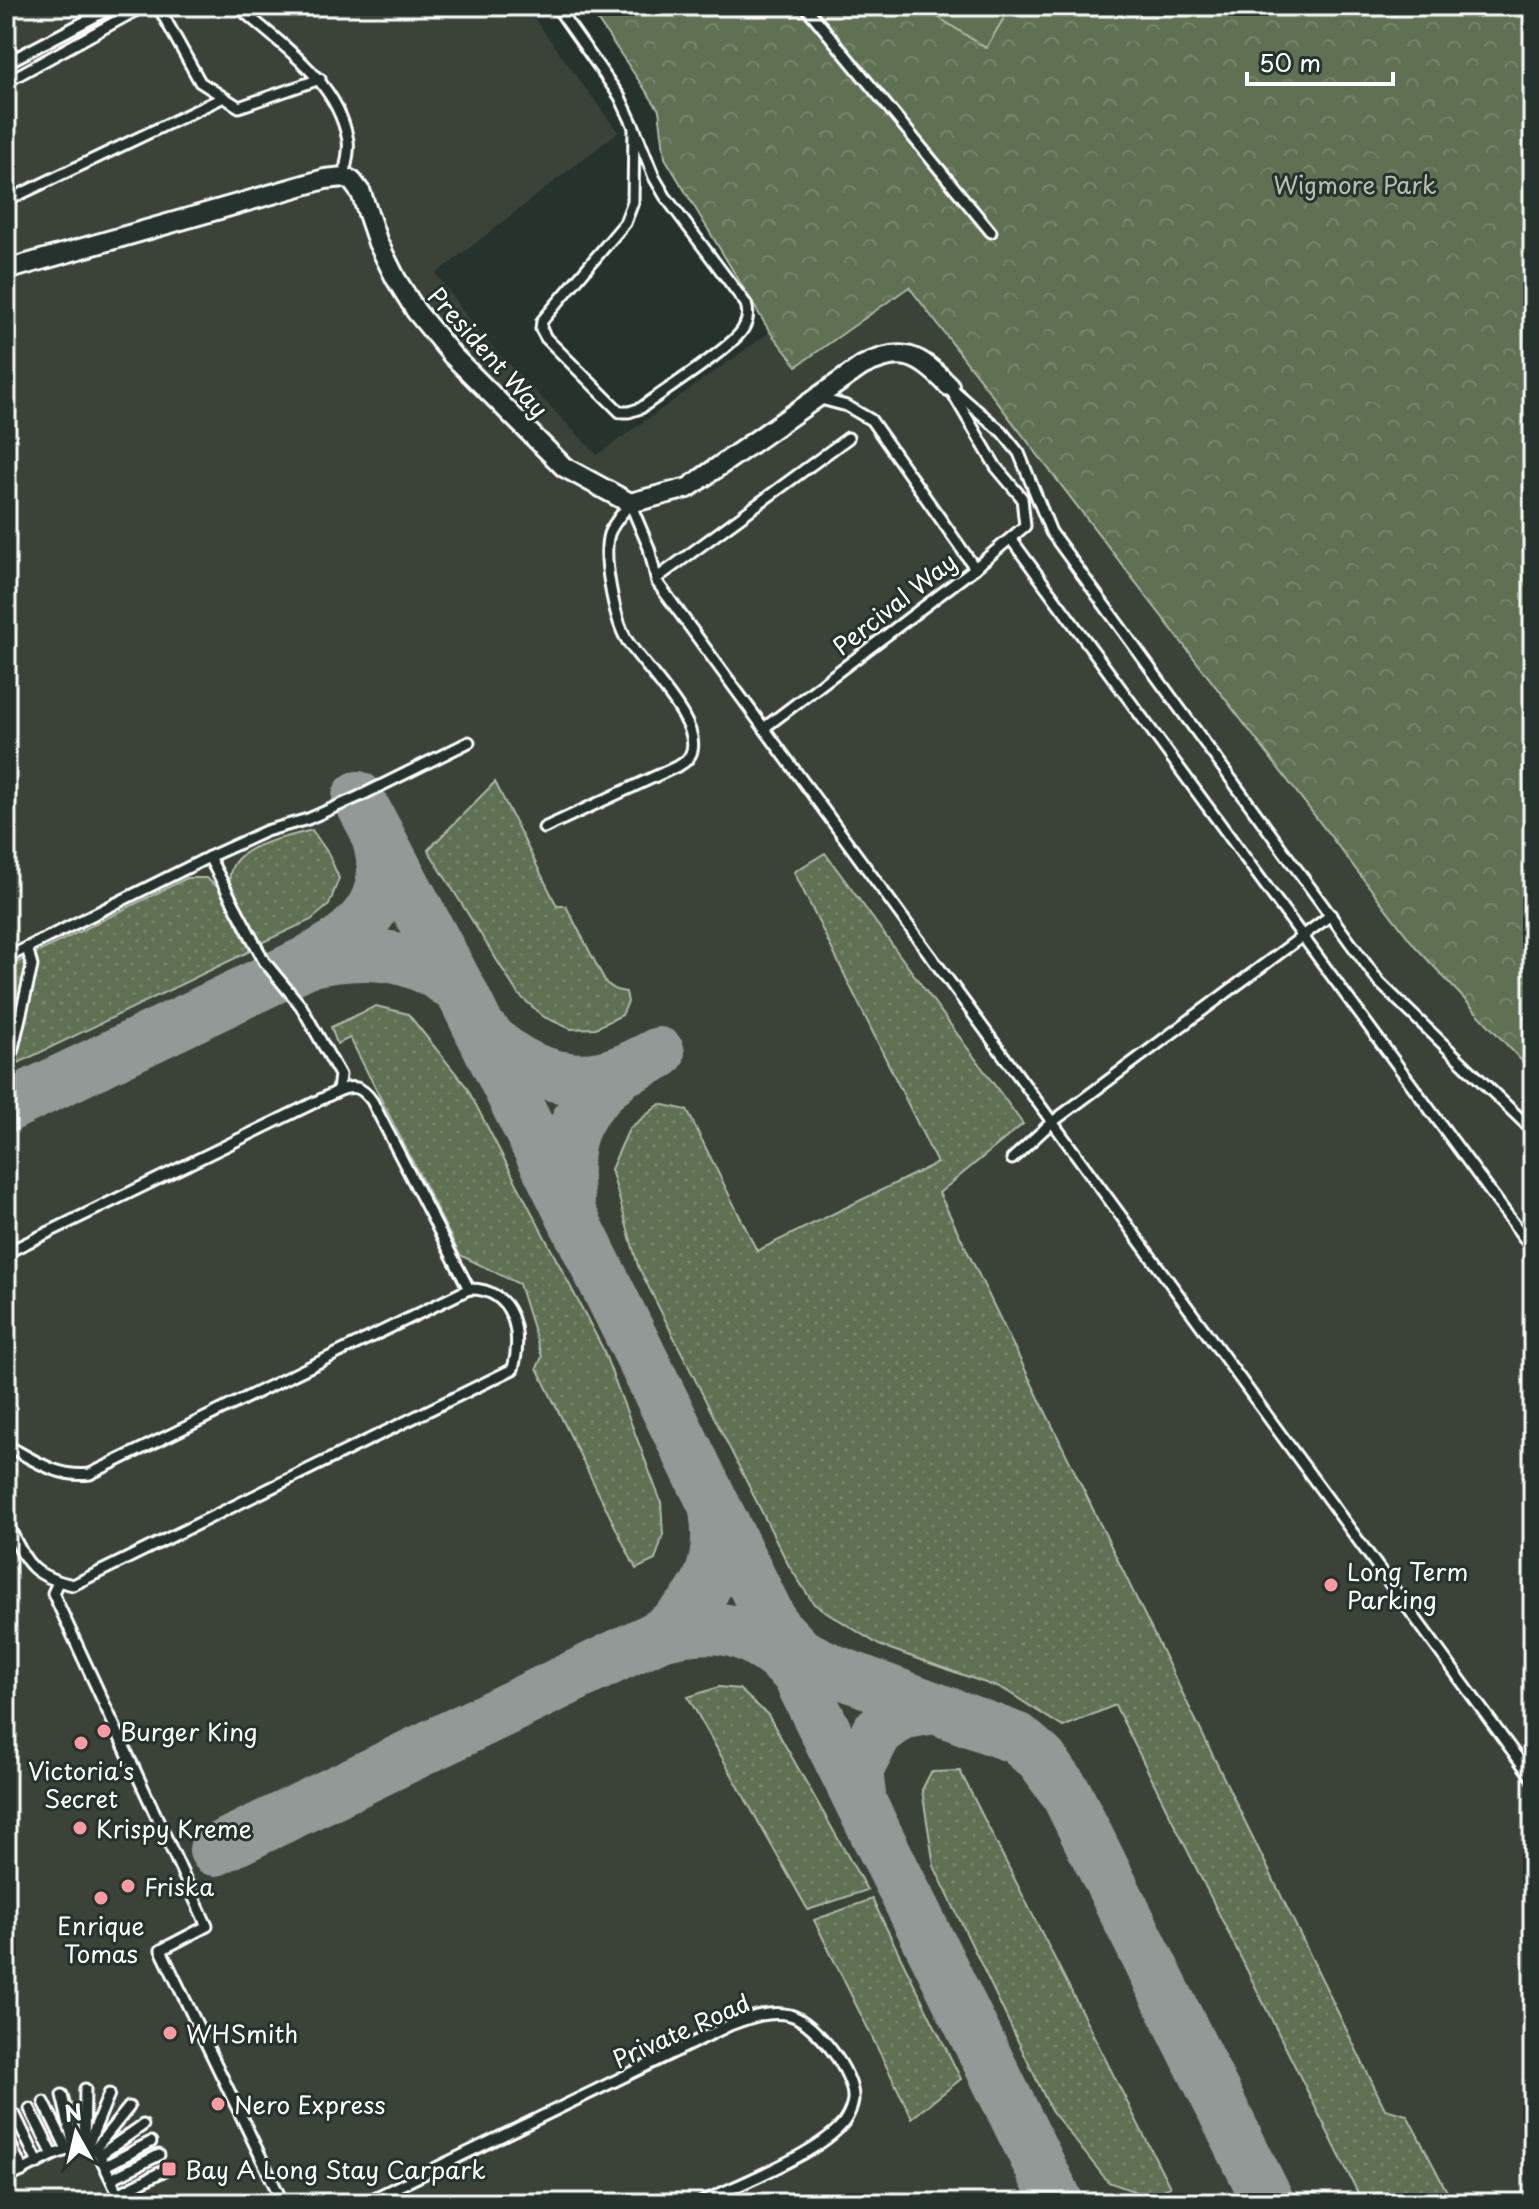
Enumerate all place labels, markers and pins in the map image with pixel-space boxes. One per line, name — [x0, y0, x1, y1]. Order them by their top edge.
place label: Long Term Parking — [1347, 1553, 1468, 1617]
marker: Long Term Parking — [1322, 1576, 1340, 1594]
place label: Burger King — [120, 1713, 258, 1749]
marker: Burger King — [95, 1722, 113, 1740]
marker: Victoria's Secret — [72, 1734, 90, 1752]
place label: Victoria's Secret — [28, 1752, 134, 1816]
place label: Krispy Kreme — [96, 1810, 252, 1846]
marker: Krispy Kreme — [71, 1819, 89, 1837]
place label: Friska — [144, 1868, 214, 1904]
marker: Friska — [119, 1877, 137, 1895]
marker: Enrique Tomas — [92, 1889, 110, 1907]
place label: Enrique Tomas — [57, 1907, 145, 1971]
place label: WHSmith — [186, 2015, 298, 2051]
marker: WHSmith — [161, 2024, 179, 2042]
place label: Nero Express — [234, 2086, 386, 2122]
marker: Nero Express — [209, 2095, 227, 2113]
place label: Bay A Long Stay Carpark — [185, 2151, 486, 2187]
marker: Bay A Long Stay Carpark — [160, 2160, 178, 2178]

